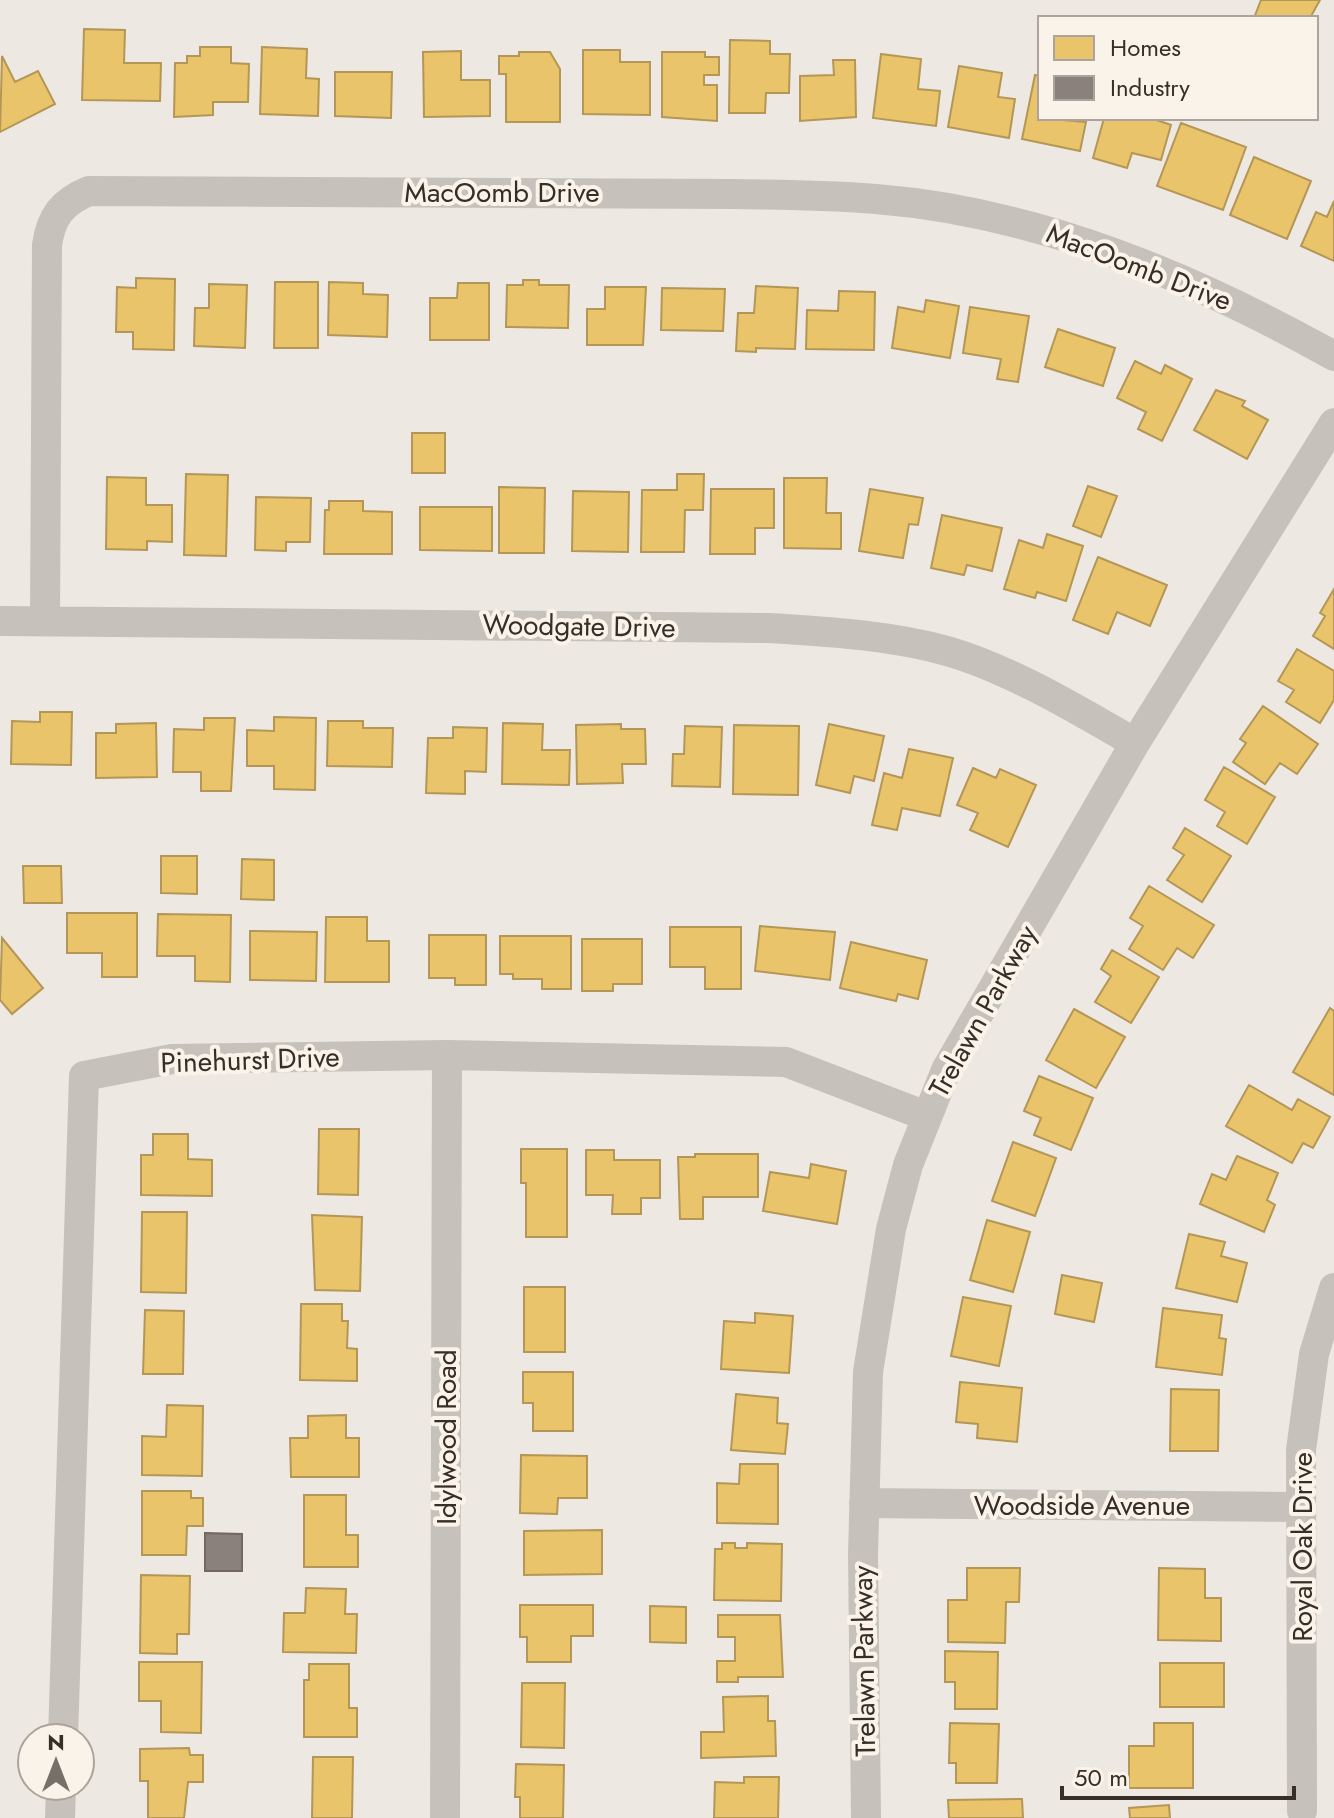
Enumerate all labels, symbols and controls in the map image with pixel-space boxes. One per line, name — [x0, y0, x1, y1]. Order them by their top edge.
legend — [1038, 16, 1318, 120]
text: Homes — [1110, 30, 1181, 65]
text: Industry — [1110, 70, 1190, 105]
street label: MacOomb Drive — [404, 172, 600, 213]
street label: MacOomb Drive — [1040, 213, 1238, 321]
street label: Woodgate Drive — [482, 604, 676, 648]
street label: Trelawn Parkway — [919, 917, 1048, 1105]
street label: Pinehurst Drive — [160, 1036, 340, 1084]
street label: Idylwood Road — [426, 1349, 467, 1525]
street label: Royal Oak Drive — [1282, 1452, 1323, 1642]
street label: Woodside Avenue — [974, 1485, 1190, 1526]
street label: Trelawn Parkway — [842, 1564, 886, 1757]
north arrow — [16, 1722, 96, 1802]
text: N — [47, 1726, 65, 1758]
scale bar — [1062, 1750, 1294, 1800]
text: 50 m — [1074, 1760, 1128, 1795]

